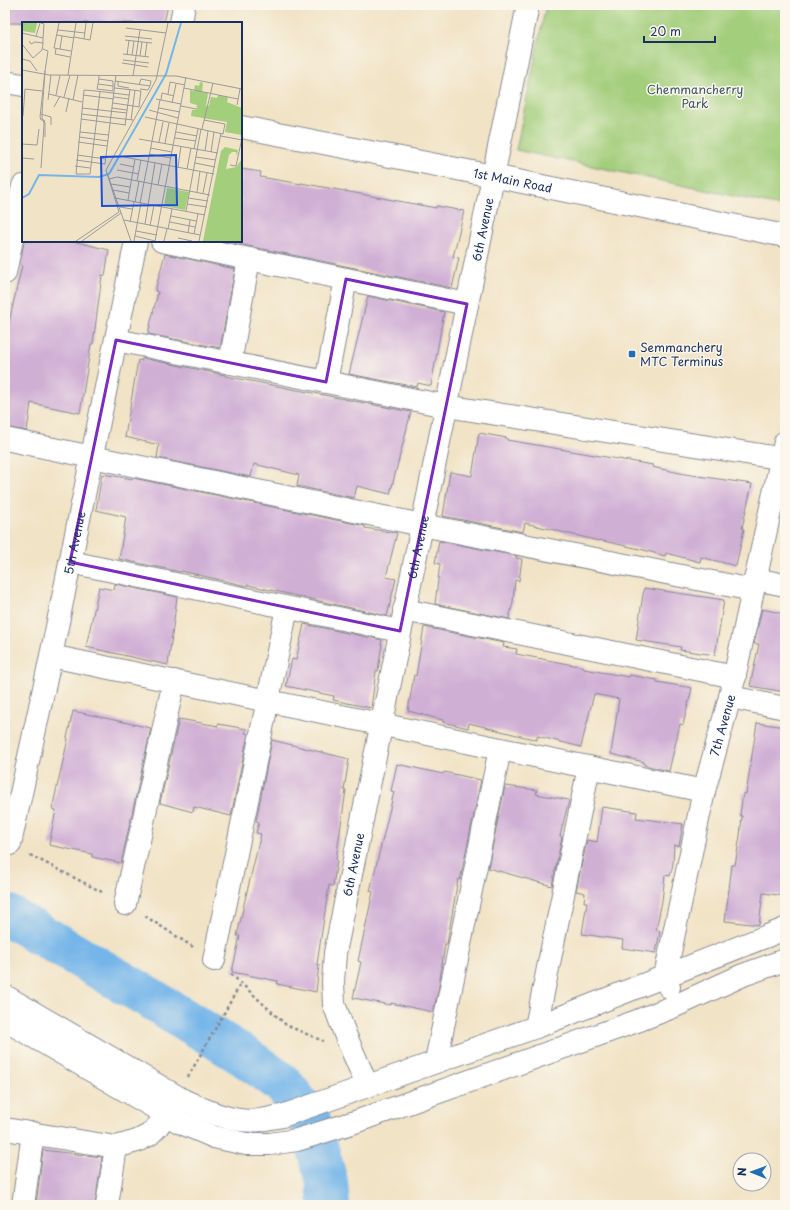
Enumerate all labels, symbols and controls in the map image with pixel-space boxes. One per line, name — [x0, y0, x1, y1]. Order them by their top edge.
scale bar — [644, 18, 715, 44]
inset map — [22, 22, 242, 242]
text: 20 m — [650, 22, 681, 40]
park label: Chemmancherry Park — [647, 80, 743, 112]
street label: 1st Main Road — [472, 163, 554, 197]
street label: 6th Avenue — [467, 196, 498, 263]
place label: Semmanchery MTC Terminus — [640, 338, 724, 370]
marker: Semmanchery MTC Terminus — [627, 349, 637, 359]
street label: 5th Avenue — [59, 509, 90, 576]
street label: 6th Avenue — [402, 513, 433, 580]
street label: 7th Avenue — [705, 692, 739, 758]
street label: 6th Avenue — [338, 831, 368, 898]
north arrow — [732, 1152, 772, 1192]
text: N — [733, 1167, 750, 1176]

